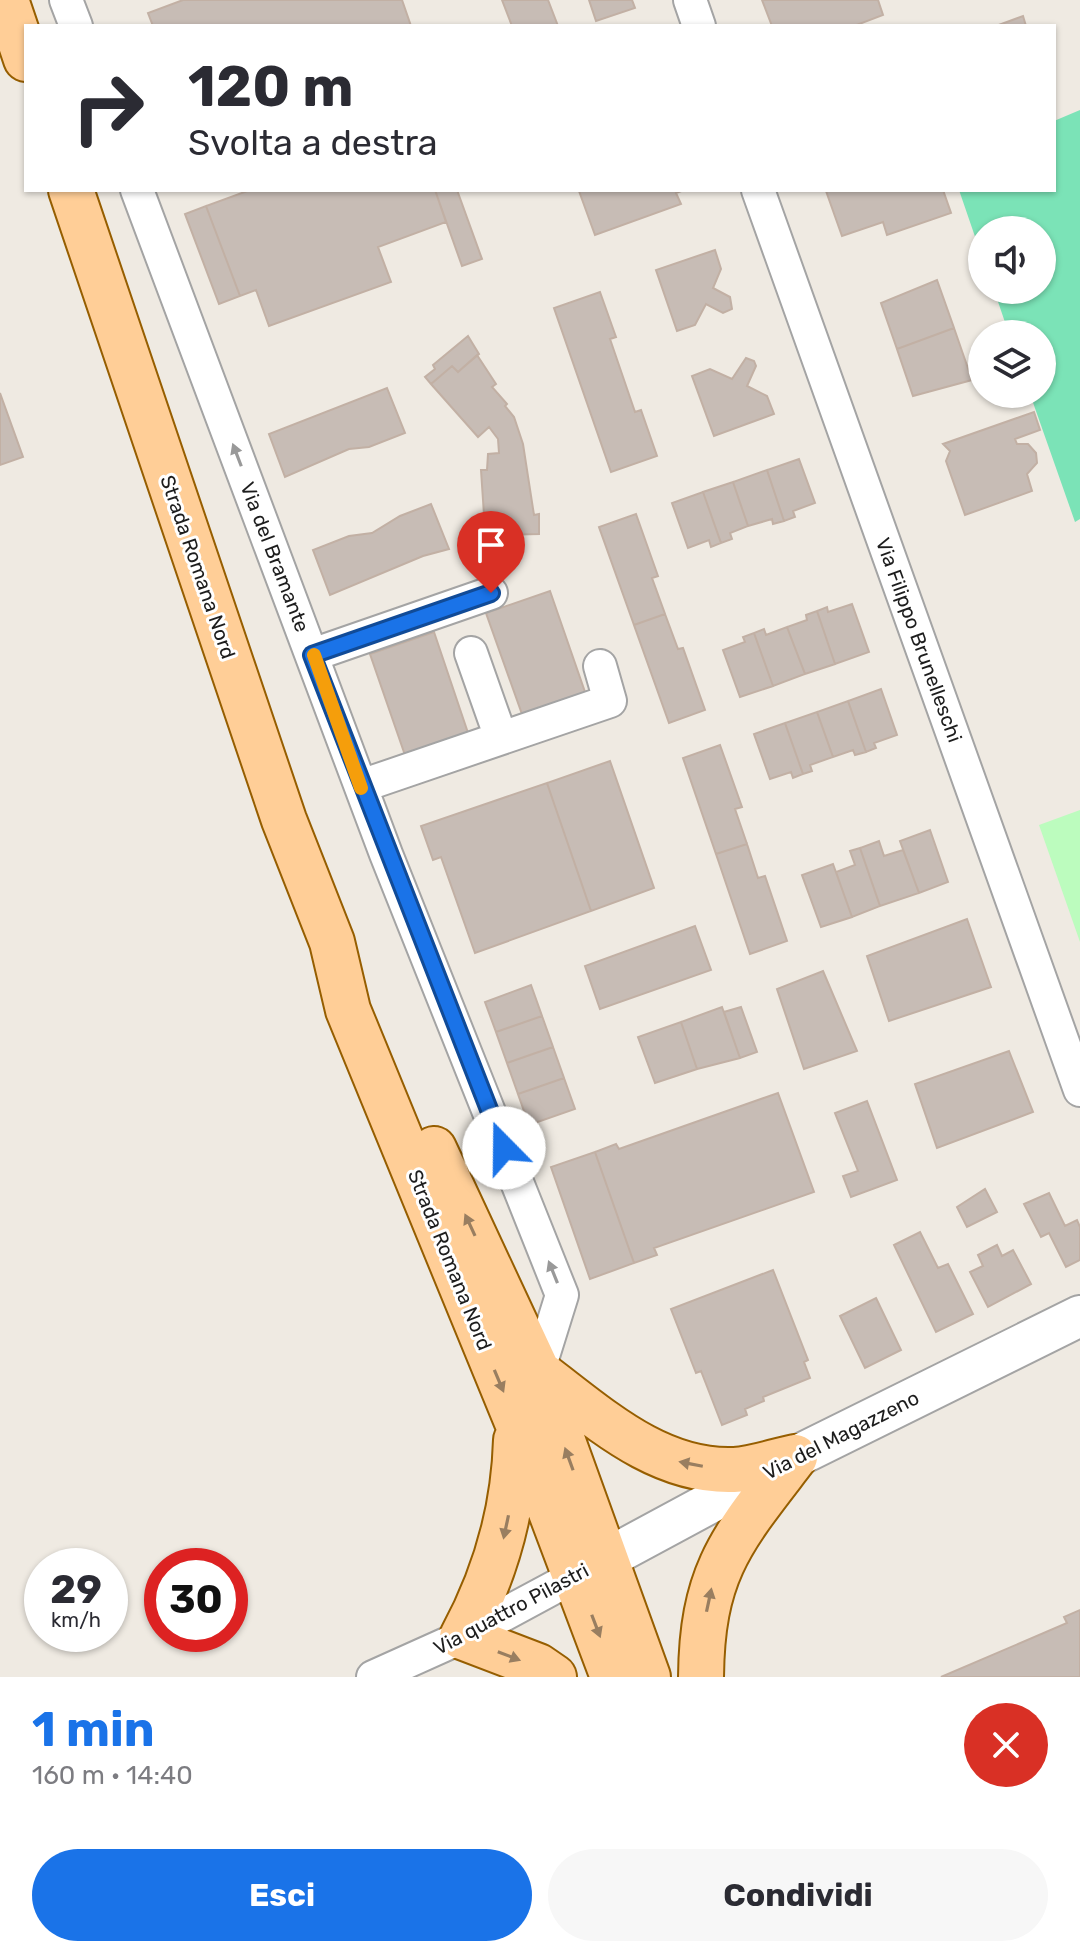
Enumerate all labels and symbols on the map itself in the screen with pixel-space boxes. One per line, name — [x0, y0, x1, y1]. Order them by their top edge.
one-way arrow — [230, 443, 243, 467]
street label: Strada Romana Nord — [155, 472, 241, 662]
street label: Via del Bramante — [235, 479, 315, 635]
pin — [457, 511, 525, 593]
street label: Via Filippo Brunelleschi — [871, 535, 967, 745]
position arrow — [462, 1106, 546, 1190]
street label: Strada Romana Nord — [403, 1166, 497, 1354]
one-way arrow — [463, 1214, 476, 1237]
one-way arrow — [546, 1260, 559, 1284]
one-way arrow — [493, 1369, 506, 1392]
street label: Via del Magazzeno — [759, 1385, 923, 1485]
one-way arrow — [563, 1447, 575, 1471]
one-way arrow — [678, 1457, 703, 1469]
one-way arrow — [499, 1514, 512, 1539]
speed limit sign: 30 — [144, 1548, 248, 1652]
street label: Via quattro Pilastri — [429, 1558, 593, 1660]
one-way arrow — [703, 1587, 716, 1612]
one-way arrow — [590, 1614, 603, 1638]
one-way arrow — [497, 1650, 521, 1663]

